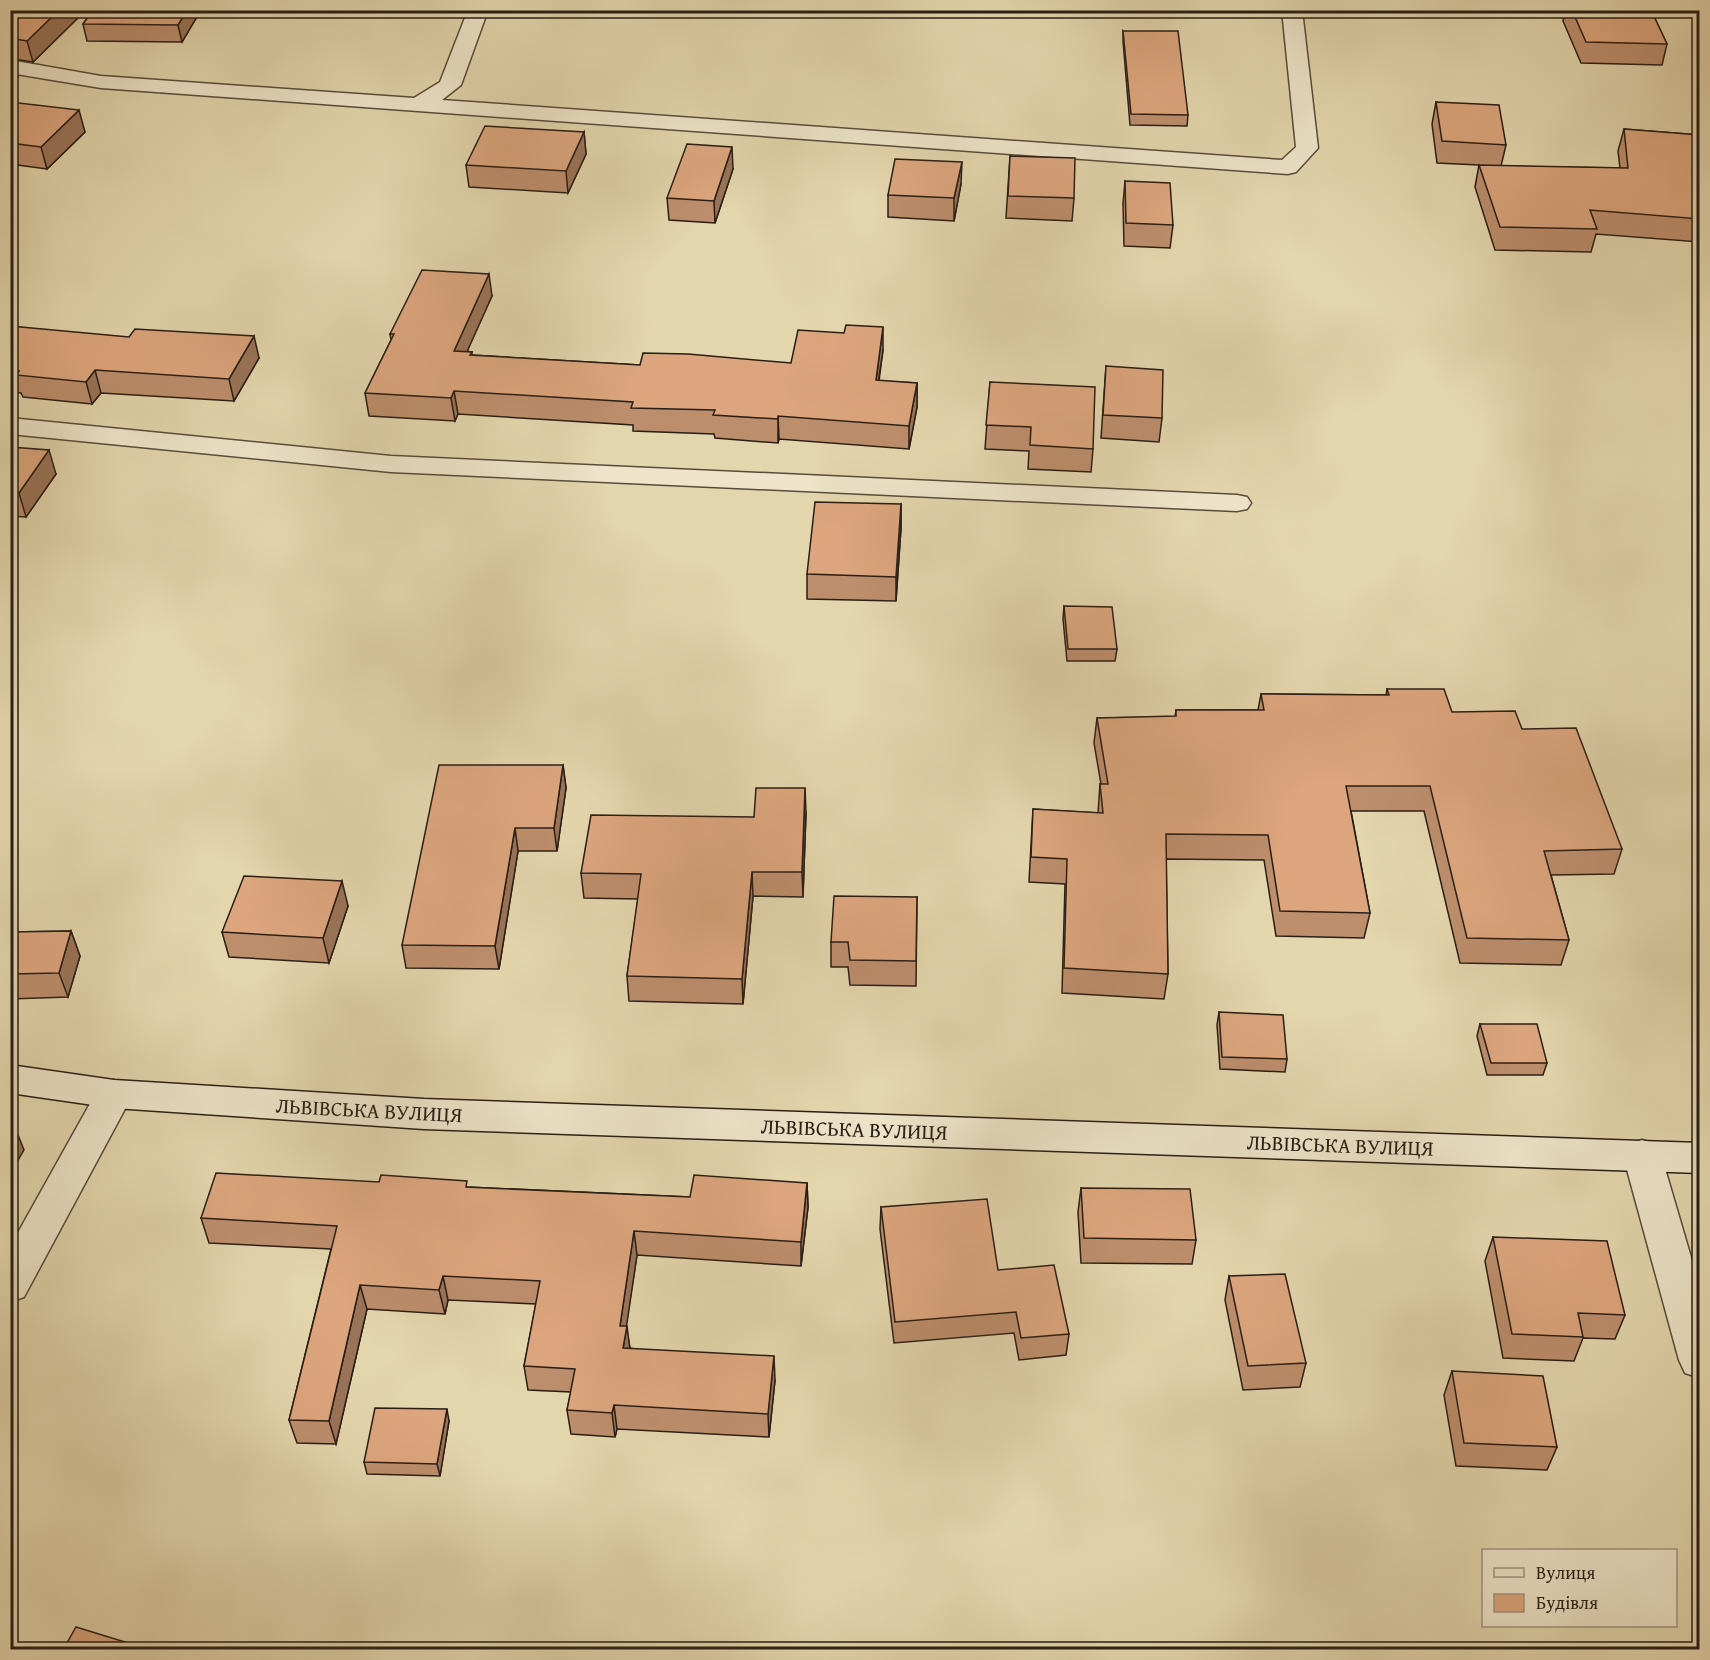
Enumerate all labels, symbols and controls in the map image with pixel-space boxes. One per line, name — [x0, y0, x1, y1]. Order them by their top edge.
street label: ЛЬВІВСЬКА ВУЛИЦЯ — [275, 1090, 463, 1130]
street label: ЛЬВІВСЬКА ВУЛИЦЯ — [760, 1110, 948, 1148]
street label: ЛЬВІВСЬКА ВУЛИЦЯ — [1246, 1126, 1434, 1164]
legend — [1482, 1549, 1677, 1627]
text: Вулиця — [1536, 1559, 1595, 1586]
text: Будівля — [1536, 1589, 1598, 1616]

